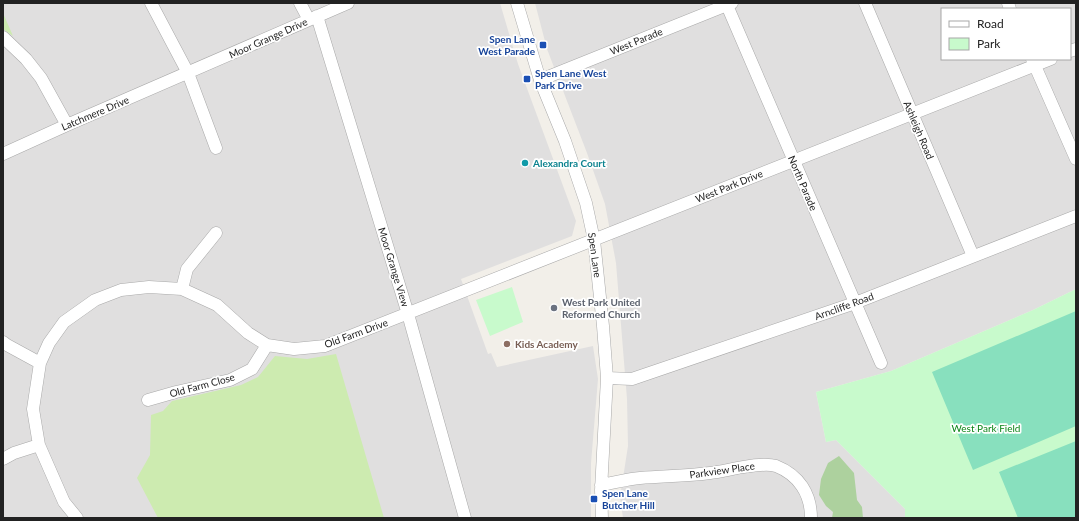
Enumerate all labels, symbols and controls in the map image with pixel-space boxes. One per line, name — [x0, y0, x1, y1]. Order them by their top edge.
legend — [941, 8, 1071, 60]
street label: Moor Grange Drive — [227, 15, 309, 61]
text: Road — [977, 16, 1004, 31]
street label: West Parade — [608, 25, 664, 57]
place label: Spen Lane West Parade — [478, 33, 536, 57]
text: Park — [977, 36, 1001, 51]
marker: Spen Lane West Parade — [538, 40, 548, 50]
place label: Spen Lane West Park Drive — [535, 67, 607, 91]
marker: Spen Lane West Park Drive — [522, 74, 532, 84]
street label: Latchmere Drive — [59, 93, 131, 133]
street label: Ashleigh Road — [901, 99, 937, 161]
street label: North Parade — [786, 154, 820, 212]
place label: Alexandra Court — [532, 157, 606, 169]
marker: Alexandra Court — [520, 158, 530, 168]
street label: West Park Drive — [694, 167, 764, 205]
street label: Moor Grange View — [376, 226, 412, 308]
street label: Spen Lane — [586, 232, 604, 278]
street label: Arncliffe Road — [813, 290, 875, 322]
place label: West Park United Reformed Church — [562, 296, 641, 320]
marker: West Park United Reformed Church — [549, 303, 559, 313]
street label: Old Farm Drive — [323, 316, 389, 350]
place label: Kids Academy — [515, 338, 579, 350]
marker: Kids Academy — [502, 339, 512, 349]
street label: Old Farm Close — [168, 371, 236, 399]
park label: West Park Field — [952, 422, 1020, 434]
street label: Parkview Place — [689, 459, 755, 481]
place label: Spen Lane Butcher Hill — [602, 487, 655, 511]
marker: Spen Lane Butcher Hill — [589, 494, 599, 504]

